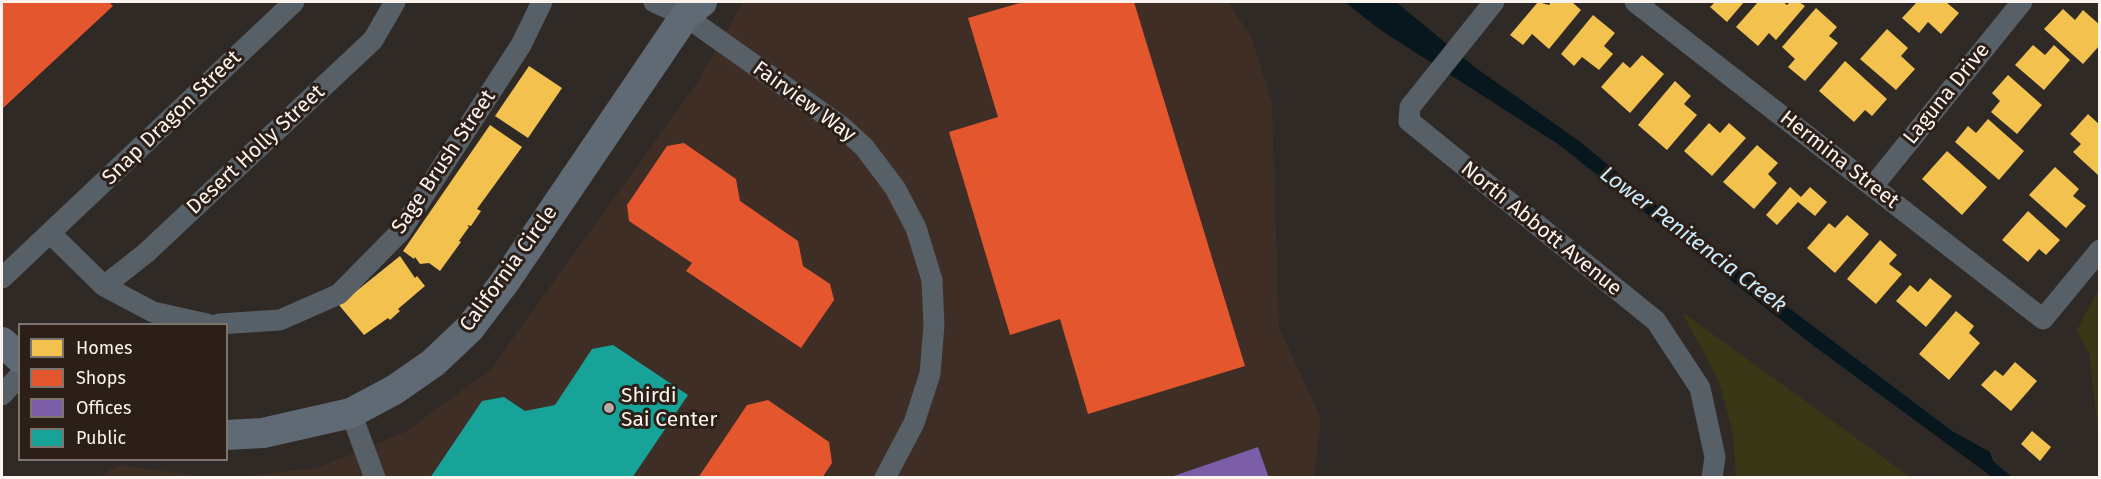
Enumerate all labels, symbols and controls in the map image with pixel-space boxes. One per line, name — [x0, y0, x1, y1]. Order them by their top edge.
street label: Laguna Drive — [1899, 38, 1995, 150]
street label: Snap Dragon Street — [97, 45, 247, 191]
street label: Fairview Way — [748, 56, 860, 148]
street label: Desert Holly Street — [182, 80, 330, 220]
street label: Sage Brush Street — [387, 85, 501, 239]
street label: Hermina Street — [1774, 106, 1904, 214]
street label: North Abbott Avenue — [1455, 156, 1627, 302]
water label: Lower Penitencia Creek — [1594, 161, 1792, 319]
street label: California Circle — [455, 201, 563, 337]
legend — [18, 323, 228, 461]
text: Homes — [76, 337, 132, 359]
text: Shops — [76, 367, 126, 389]
place label: Shirdi Sai Center — [621, 383, 717, 433]
text: Offices — [76, 397, 131, 419]
marker: Shirdi Sai Center — [602, 401, 616, 415]
text: Public — [76, 427, 126, 449]

